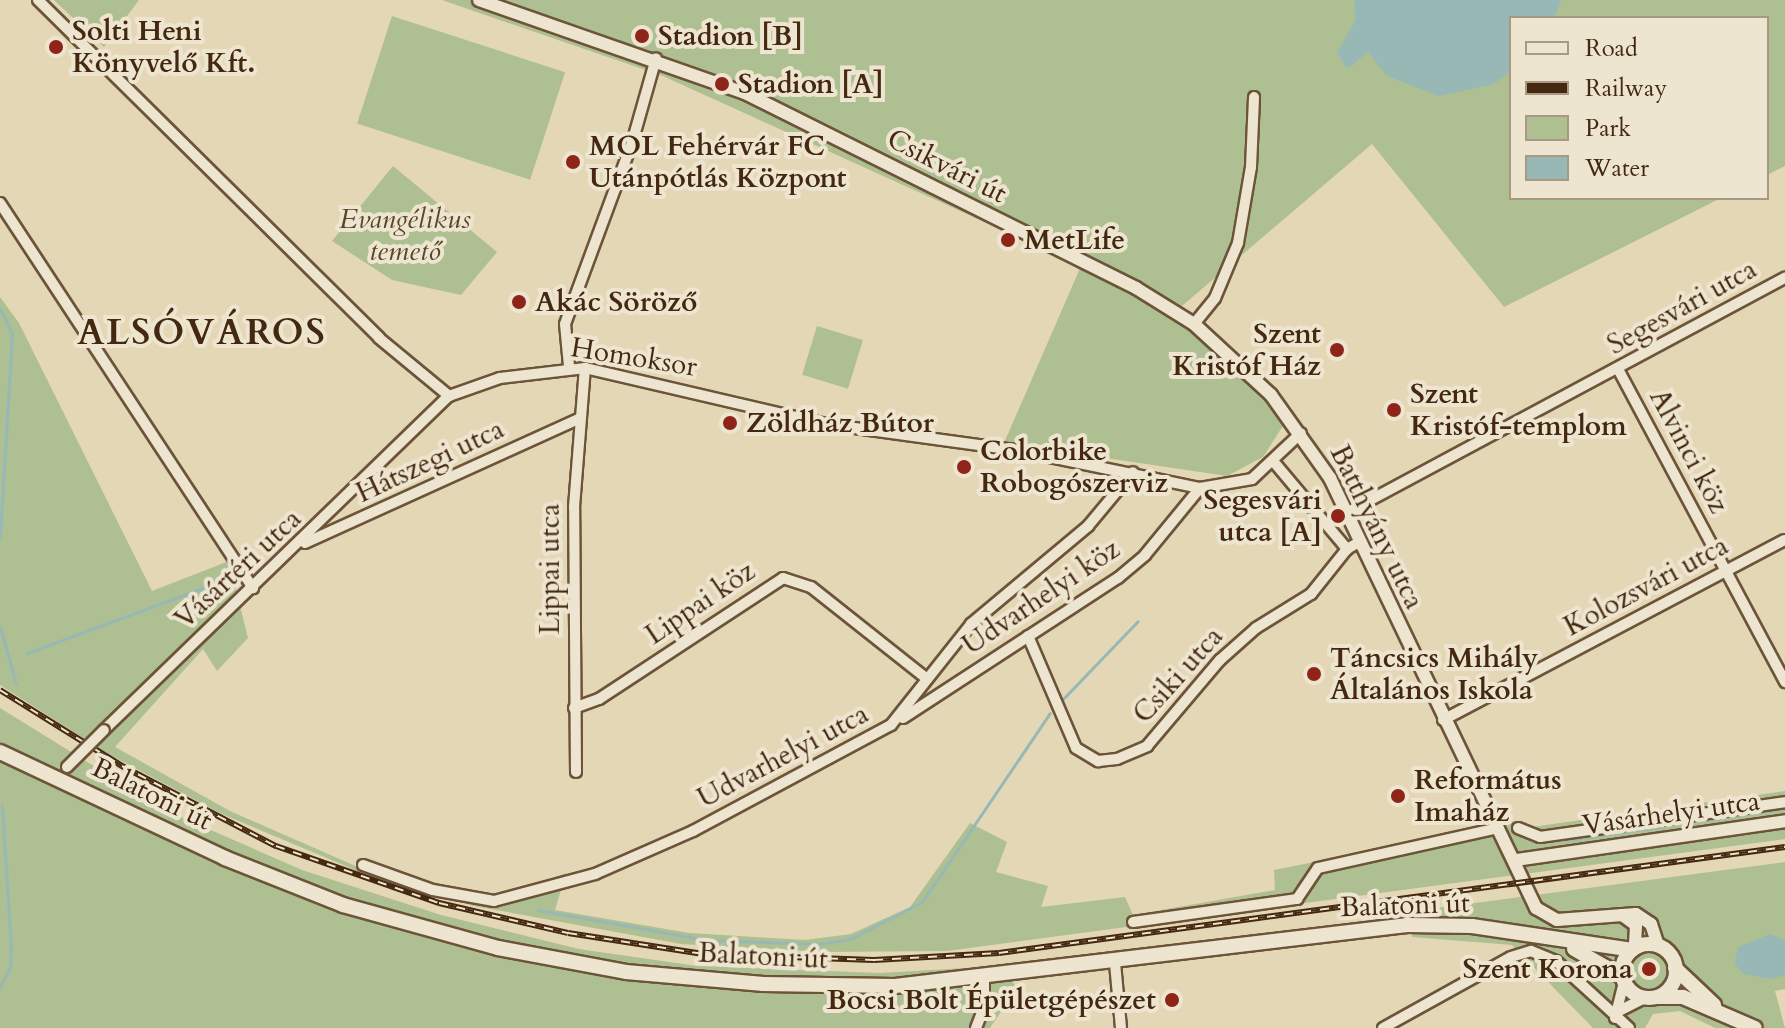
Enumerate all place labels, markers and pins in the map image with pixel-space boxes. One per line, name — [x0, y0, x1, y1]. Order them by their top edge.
place label: Solti Heni Könyvelő Kft. — [72, 14, 255, 80]
place label: Stadion [B] — [658, 19, 803, 53]
marker: Stadion [B] — [633, 27, 651, 45]
marker: Solti Heni Könyvelő Kft. — [47, 38, 65, 56]
place label: Stadion [A] — [738, 67, 884, 101]
marker: Stadion [A] — [713, 75, 731, 93]
place label: MOL Fehérvár FC Utánpótlás Központ — [589, 129, 846, 195]
marker: MOL Fehérvár FC Utánpótlás Központ — [564, 153, 582, 171]
place label: MetLife — [1024, 223, 1125, 257]
marker: MetLife — [999, 231, 1017, 249]
place label: Akác Söröző — [535, 285, 697, 319]
marker: Akác Söröző — [510, 293, 528, 311]
place label: Szent Kristóf Ház — [1172, 317, 1321, 383]
marker: Szent Kristóf Ház — [1328, 341, 1346, 359]
place label: Szent Kristóf-templom — [1410, 377, 1627, 443]
marker: Szent Kristóf-templom — [1385, 401, 1403, 419]
place label: Zöldház Bútor — [746, 406, 934, 440]
marker: Zöldház Bútor — [721, 414, 739, 432]
place label: Colorbike Robogószerviz — [980, 434, 1168, 500]
marker: Colorbike Robogószerviz — [955, 458, 973, 476]
place label: Segesvári utca [A] — [1204, 483, 1322, 549]
marker: Segesvári utca [A] — [1329, 507, 1347, 525]
place label: Táncsics Mihály Általános Iskola — [1330, 641, 1538, 707]
marker: Táncsics Mihály Általános Iskola — [1305, 665, 1323, 683]
place label: Református Imaház — [1414, 763, 1562, 829]
marker: Református Imaház — [1389, 787, 1407, 805]
place label: Szent Korona — [1463, 952, 1633, 986]
marker: Szent Korona — [1640, 960, 1658, 978]
place label: Bocsi Bolt Épületgépészet — [827, 983, 1156, 1017]
marker: Bocsi Bolt Épületgépészet — [1163, 991, 1181, 1009]

